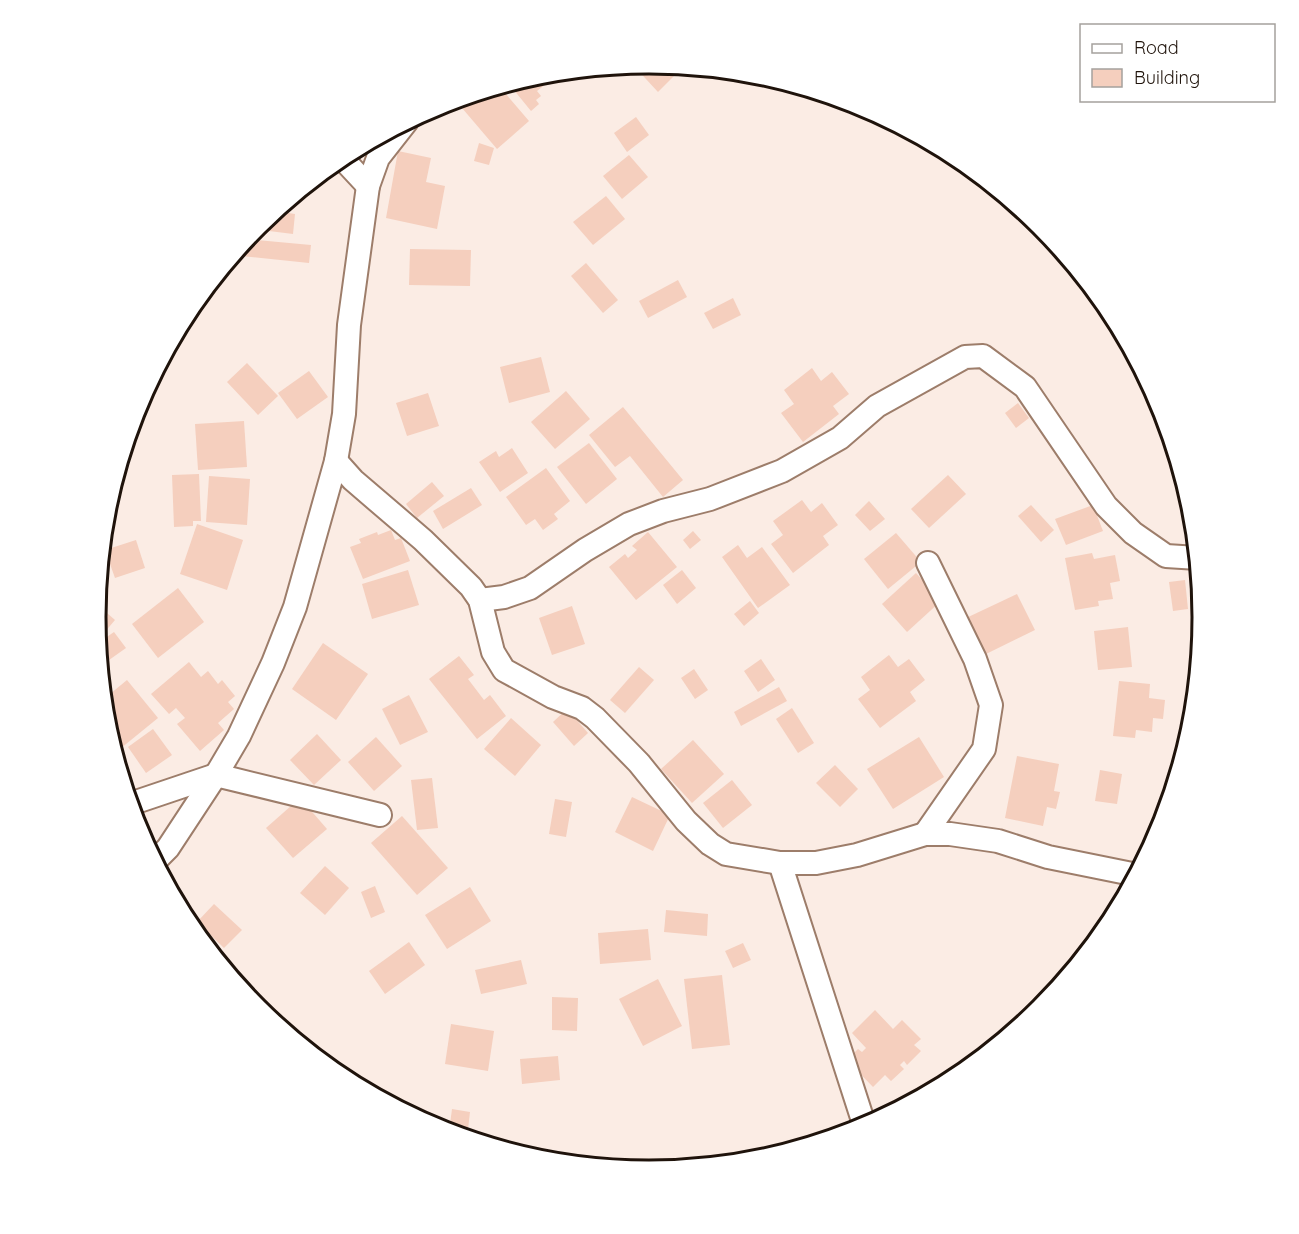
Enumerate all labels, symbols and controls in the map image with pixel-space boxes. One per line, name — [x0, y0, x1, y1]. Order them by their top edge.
legend — [1080, 24, 1275, 102]
text: Road — [1134, 36, 1179, 59]
text: Building — [1134, 66, 1200, 89]

